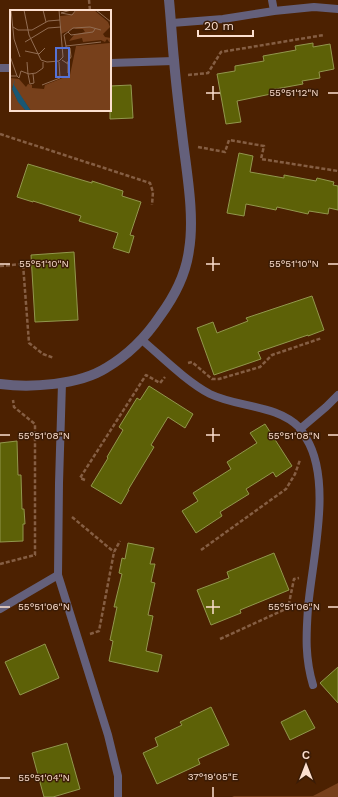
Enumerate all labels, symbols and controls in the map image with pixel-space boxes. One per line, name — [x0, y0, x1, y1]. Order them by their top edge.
inset map — [10, 10, 111, 111]
scale bar — [198, 12, 253, 38]
text: 20 m — [204, 19, 234, 33]
text: 55°51'12"N — [269, 87, 319, 98]
text: 55°51'10"N — [19, 258, 69, 269]
text: 55°51'10"N — [269, 258, 319, 269]
text: 55°51'08"N — [18, 430, 70, 441]
text: 55°51'08"N — [268, 430, 320, 441]
text: 55°51'06"N — [18, 601, 70, 612]
text: 55°51'06"N — [268, 601, 320, 612]
north arrow — [286, 745, 326, 785]
text: С — [302, 749, 310, 762]
text: 37°19'05"E — [188, 771, 238, 782]
text: 55°51'04"N — [18, 772, 70, 783]

